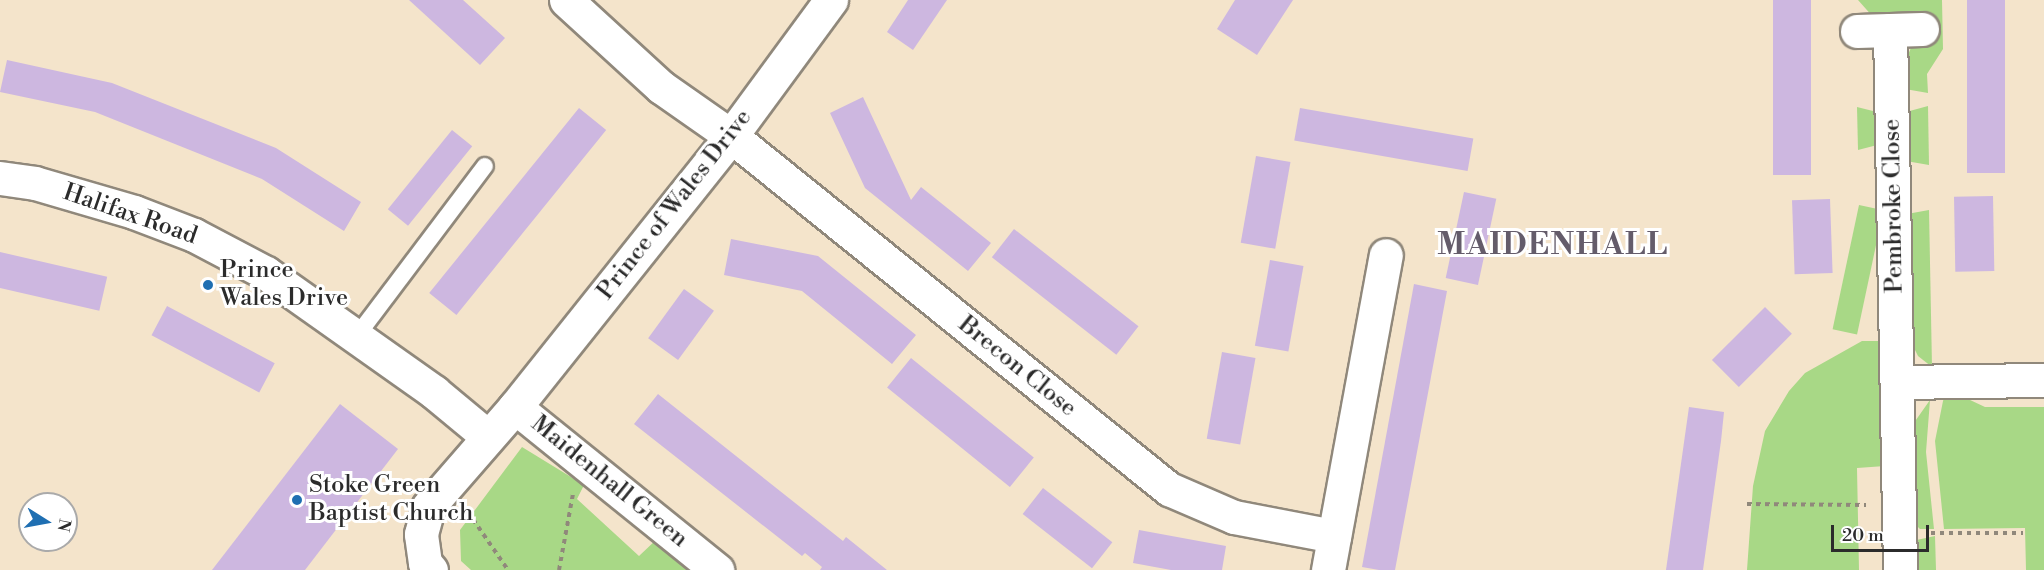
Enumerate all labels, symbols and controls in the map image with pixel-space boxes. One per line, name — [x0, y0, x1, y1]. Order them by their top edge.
street label: Prince of Wales Drive — [592, 104, 758, 306]
street label: Pembroke Close — [1878, 119, 1910, 293]
street label: Halifax Road — [59, 179, 201, 251]
district label: MAIDENHALL — [1437, 227, 1669, 263]
place label: Prince Wales Drive — [220, 257, 348, 313]
marker: Prince Wales Drive — [201, 278, 215, 292]
street label: Brecon Close — [952, 311, 1082, 423]
street label: Maidenhall Green — [525, 410, 693, 554]
place label: Stoke Green Baptist Church — [309, 472, 473, 528]
north arrow — [18, 492, 78, 552]
marker: Stoke Green Baptist Church — [290, 493, 304, 507]
scale bar — [1834, 513, 1932, 551]
text: N — [53, 517, 75, 533]
text: 20 m — [1842, 524, 1884, 547]

